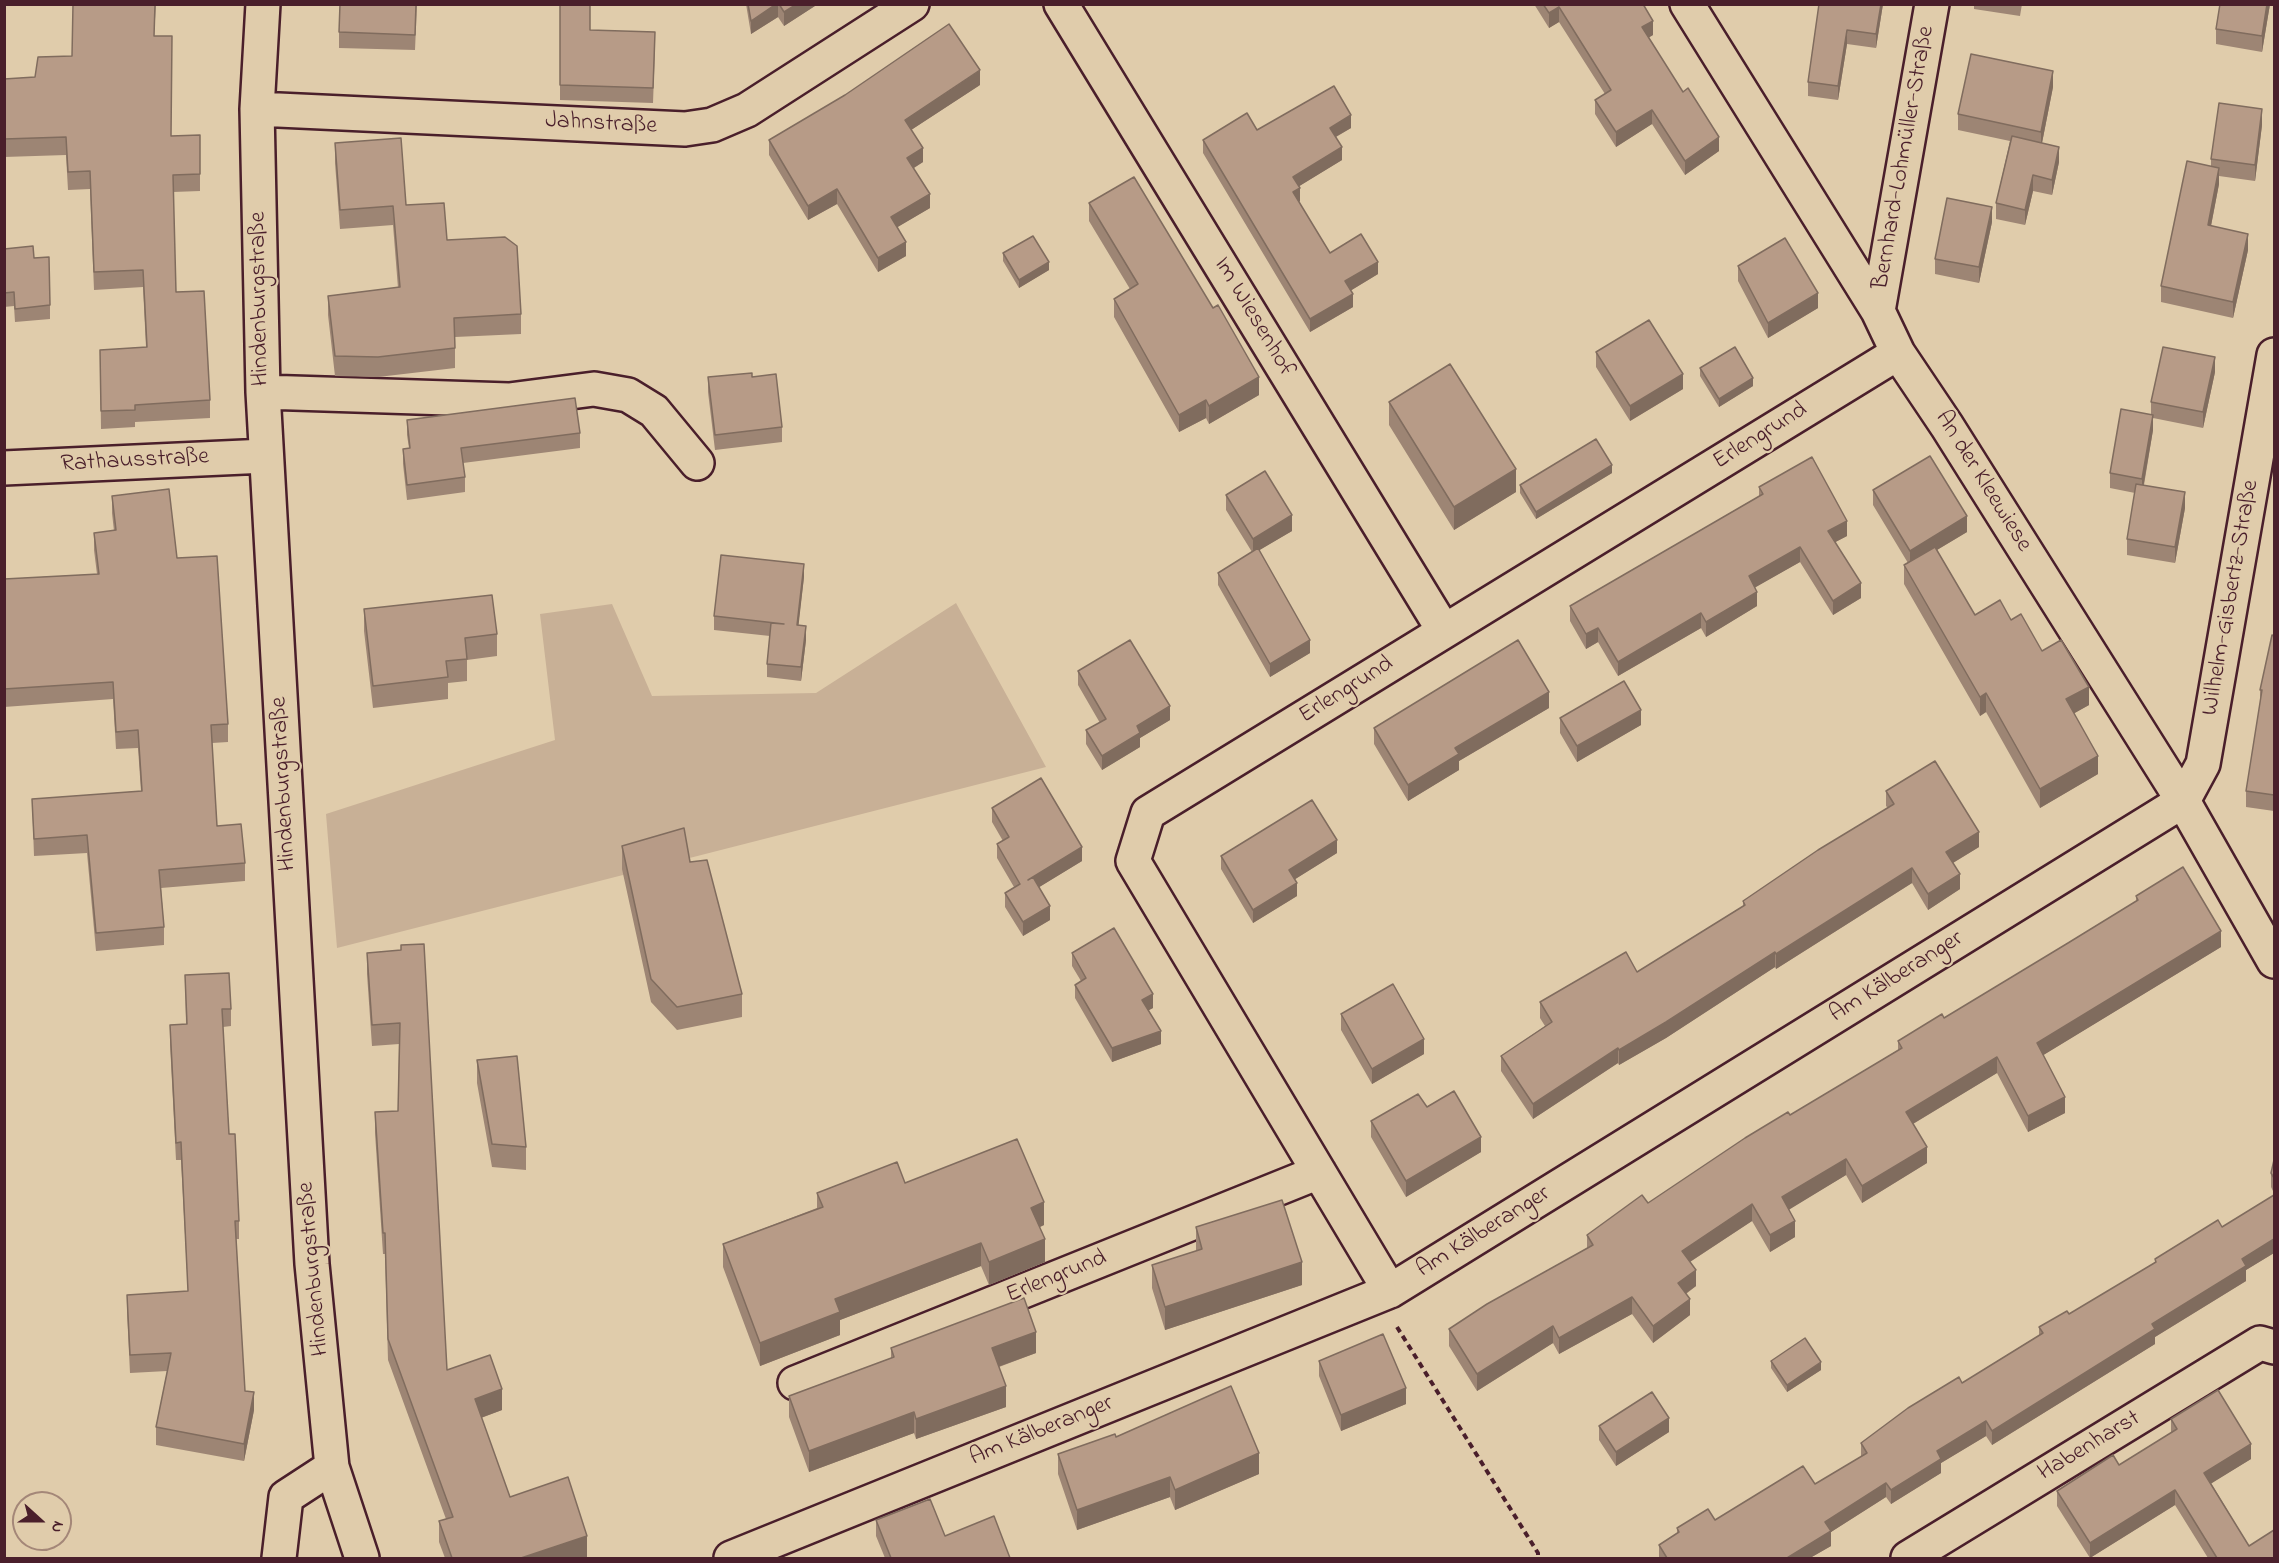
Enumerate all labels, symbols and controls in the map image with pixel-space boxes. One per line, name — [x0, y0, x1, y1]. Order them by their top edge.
street label: Bernhard-Lohmüller-Straße — [1868, 24, 1942, 292]
street label: Jahnstraße — [544, 108, 658, 142]
street label: Hindenburgstraße — [245, 211, 277, 387]
street label: Im Wiesenhof — [1206, 253, 1300, 383]
street label: Erlengrund — [1709, 397, 1813, 477]
street label: An der Kleewiese — [1927, 406, 2037, 558]
street label: Rathausstraße — [60, 444, 210, 480]
street label: Wilhelm-Gisbertz-Straße — [2197, 478, 2267, 718]
street label: Erlengrund — [1295, 651, 1399, 731]
street label: Hindenburgstraße — [266, 696, 304, 872]
street label: Am Kälberanger — [1825, 926, 1969, 1030]
street label: Hindenburgstraße — [293, 1181, 337, 1357]
street label: Am Kälberanger — [1412, 1181, 1556, 1285]
street label: Erlengrund — [1003, 1245, 1111, 1311]
street label: Am Kälberanger — [966, 1390, 1118, 1474]
street label: Habenharst — [2034, 1405, 2146, 1489]
north arrow — [12, 1491, 72, 1551]
text: N — [44, 1517, 70, 1536]

